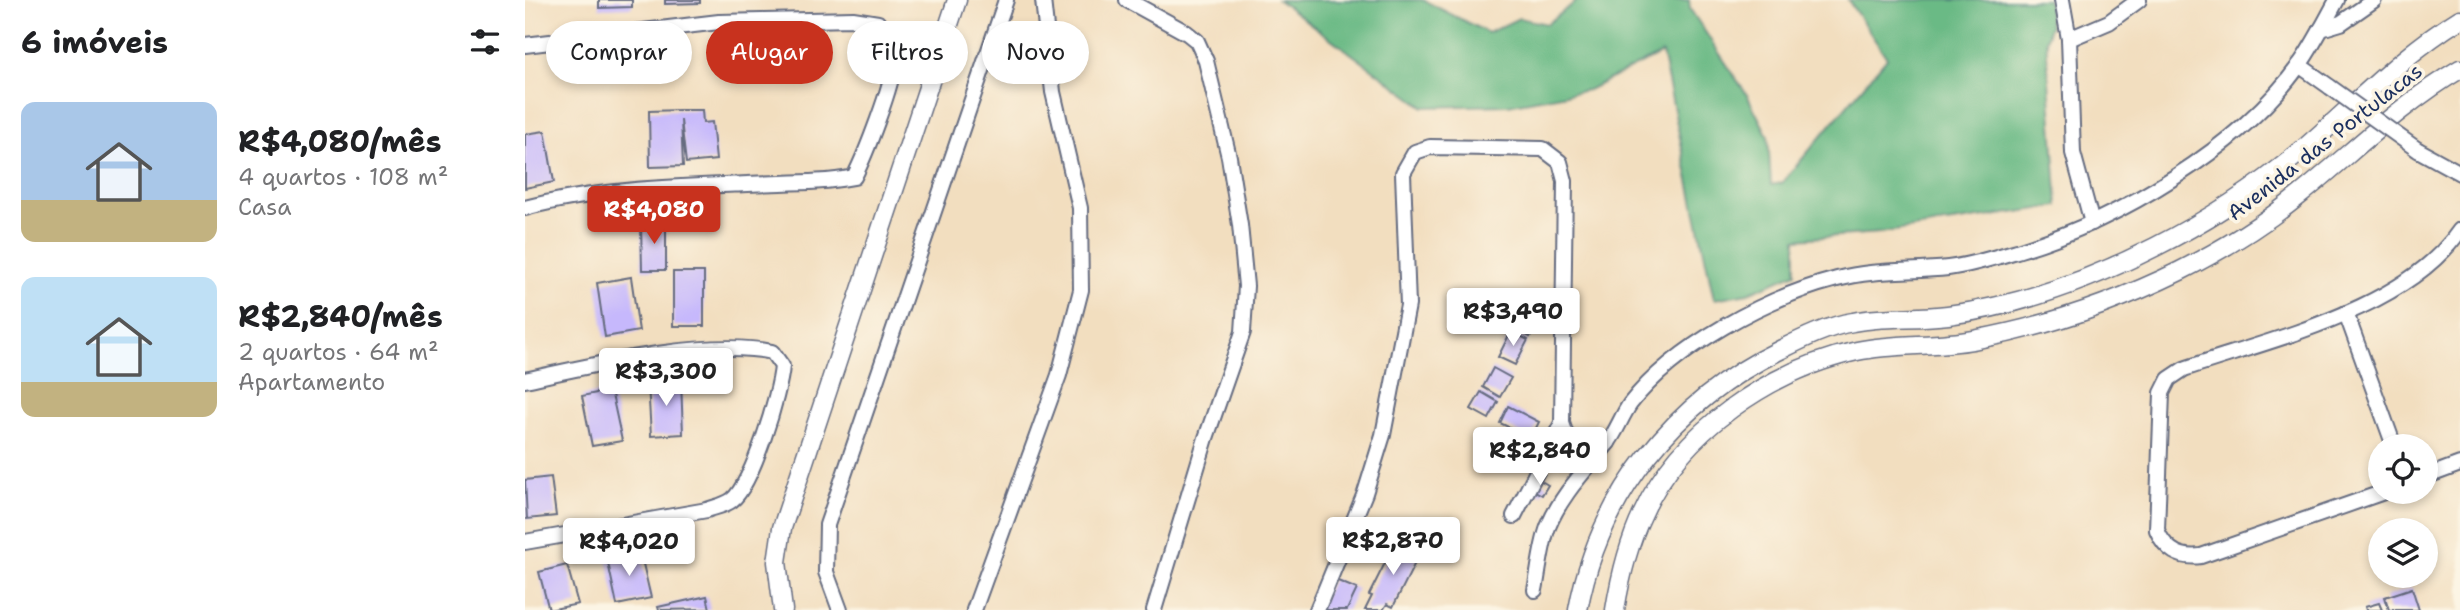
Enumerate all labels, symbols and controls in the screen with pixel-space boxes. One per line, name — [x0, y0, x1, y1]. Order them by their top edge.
chip: Comprar — [546, 21, 692, 84]
chip: Alugar — [706, 21, 833, 84]
chip: Filtros — [847, 21, 968, 84]
chip: Novo — [982, 21, 1089, 84]
text: 6 imóveis — [21, 22, 168, 63]
icon: filters — [466, 23, 504, 61]
street label: Avenida das Portulacas — [2222, 57, 2428, 227]
text: R$4,080/mês — [238, 121, 442, 162]
icon: home — [77, 130, 161, 214]
text: 4 quartos · 108 m² — [238, 162, 448, 192]
pin: R$4,080 — [589, 187, 719, 246]
text: Casa — [238, 192, 291, 222]
text: R$4,080 — [603, 194, 705, 224]
pin: R$3,490 — [1448, 288, 1578, 348]
text: R$2,840/mês — [238, 296, 443, 337]
text: R$3,490 — [1463, 296, 1563, 326]
icon: home — [77, 305, 161, 389]
text: 2 quartos · 64 m² — [238, 337, 439, 367]
pin: R$3,300 — [601, 348, 731, 408]
text: R$3,300 — [615, 356, 717, 386]
text: Apartamento — [238, 367, 385, 397]
pin: R$2,840 — [1475, 428, 1605, 487]
map controls — [2368, 434, 2438, 588]
button: locate — [2368, 434, 2438, 504]
text: R$2,840 — [1489, 435, 1591, 465]
pin: R$4,020 — [564, 518, 694, 578]
pin: R$2,870 — [1328, 518, 1458, 577]
button: layers — [2368, 518, 2438, 588]
text: R$2,870 — [1342, 525, 1444, 555]
text: R$4,020 — [579, 526, 679, 556]

